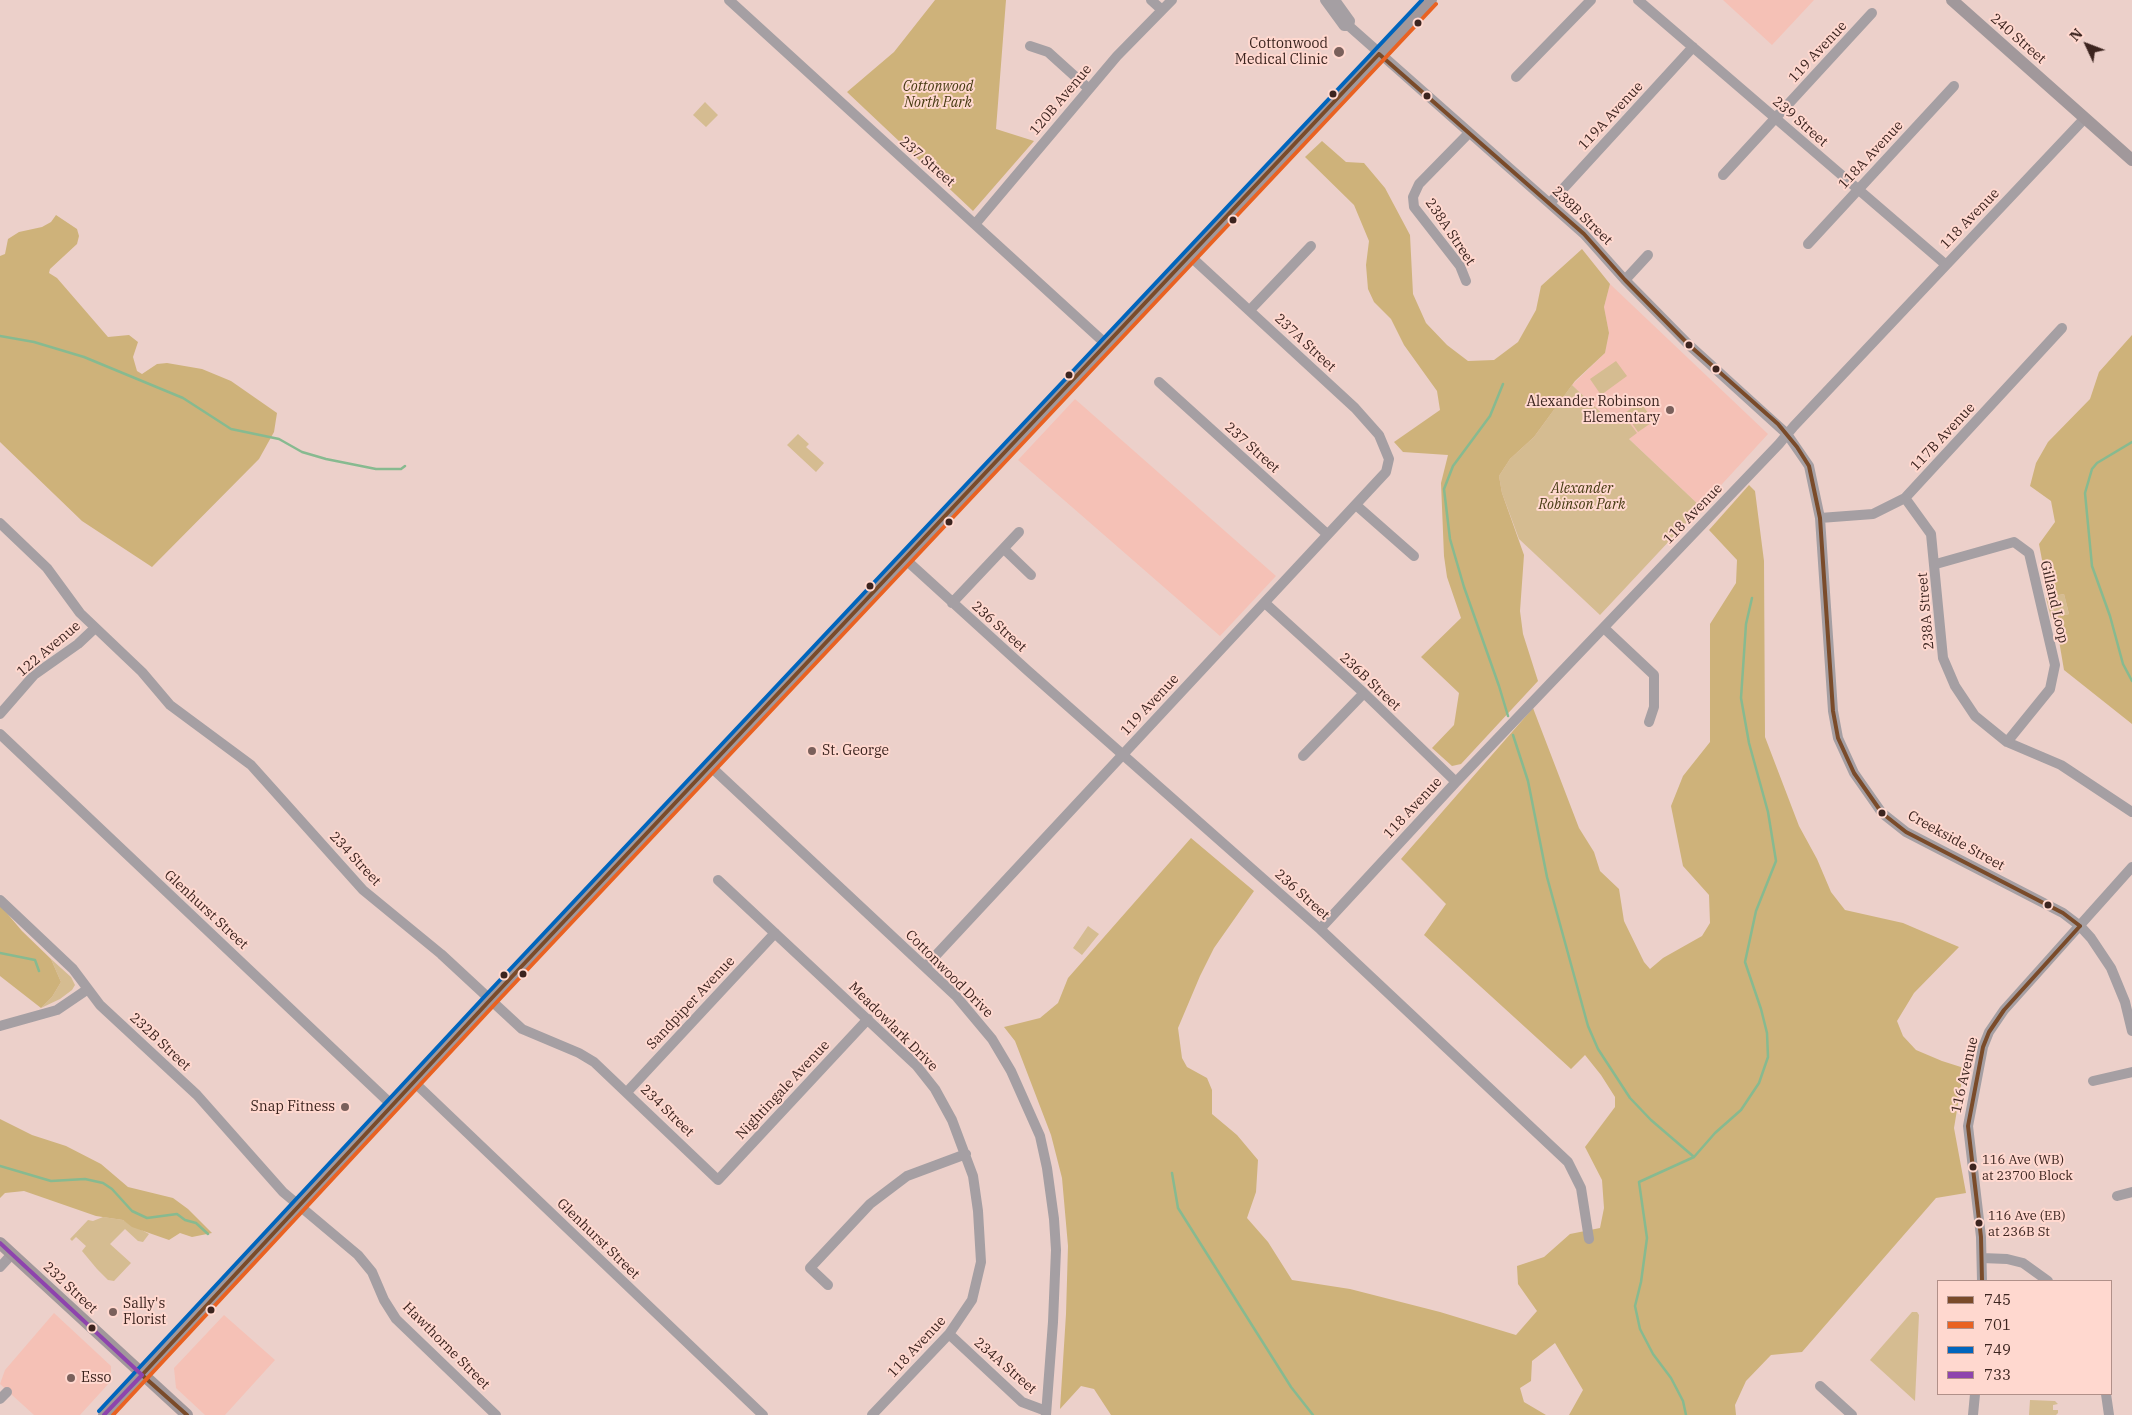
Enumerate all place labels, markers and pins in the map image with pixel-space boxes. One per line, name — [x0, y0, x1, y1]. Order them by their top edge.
unlabelled marker — [1413, 18, 1423, 28]
place label: Cottonwood Medical Clinic — [1235, 36, 1328, 68]
marker: Cottonwood Medical Clinic — [1332, 45, 1346, 59]
unlabelled marker — [1328, 89, 1338, 99]
unlabelled marker — [1422, 91, 1432, 101]
unlabelled marker — [1228, 215, 1238, 225]
unlabelled marker — [1684, 340, 1694, 350]
unlabelled marker — [1711, 364, 1721, 374]
unlabelled marker — [1064, 370, 1074, 380]
place label: Alexander Robinson Elementary — [1527, 394, 1660, 427]
marker: Alexander Robinson Elementary — [1664, 404, 1676, 416]
unlabelled marker — [944, 517, 954, 527]
unlabelled marker — [865, 581, 875, 591]
place label: St. George — [822, 743, 889, 759]
marker: St. George — [806, 745, 818, 757]
unlabelled marker — [1877, 808, 1887, 818]
unlabelled marker — [2043, 900, 2053, 910]
unlabelled marker — [518, 969, 528, 979]
unlabelled marker — [499, 970, 509, 980]
place label: Snap Fitness — [251, 1099, 335, 1115]
marker: Snap Fitness — [339, 1101, 351, 1113]
place label: 116 Ave (WB) at 23700 Block — [1982, 1152, 2073, 1183]
marker: 116 Ave (WB) at 23700 Block — [1968, 1162, 1978, 1172]
place label: 116 Ave (EB) at 236B St — [1988, 1208, 2065, 1239]
marker: 116 Ave (EB) at 236B St — [1974, 1218, 1984, 1228]
place label: Sally's Florist — [123, 1296, 166, 1328]
unlabelled marker — [206, 1305, 216, 1315]
marker: Sally's Florist — [107, 1306, 119, 1318]
unlabelled marker — [87, 1323, 97, 1333]
place label: Esso — [81, 1370, 111, 1386]
marker: Esso — [65, 1372, 77, 1384]

